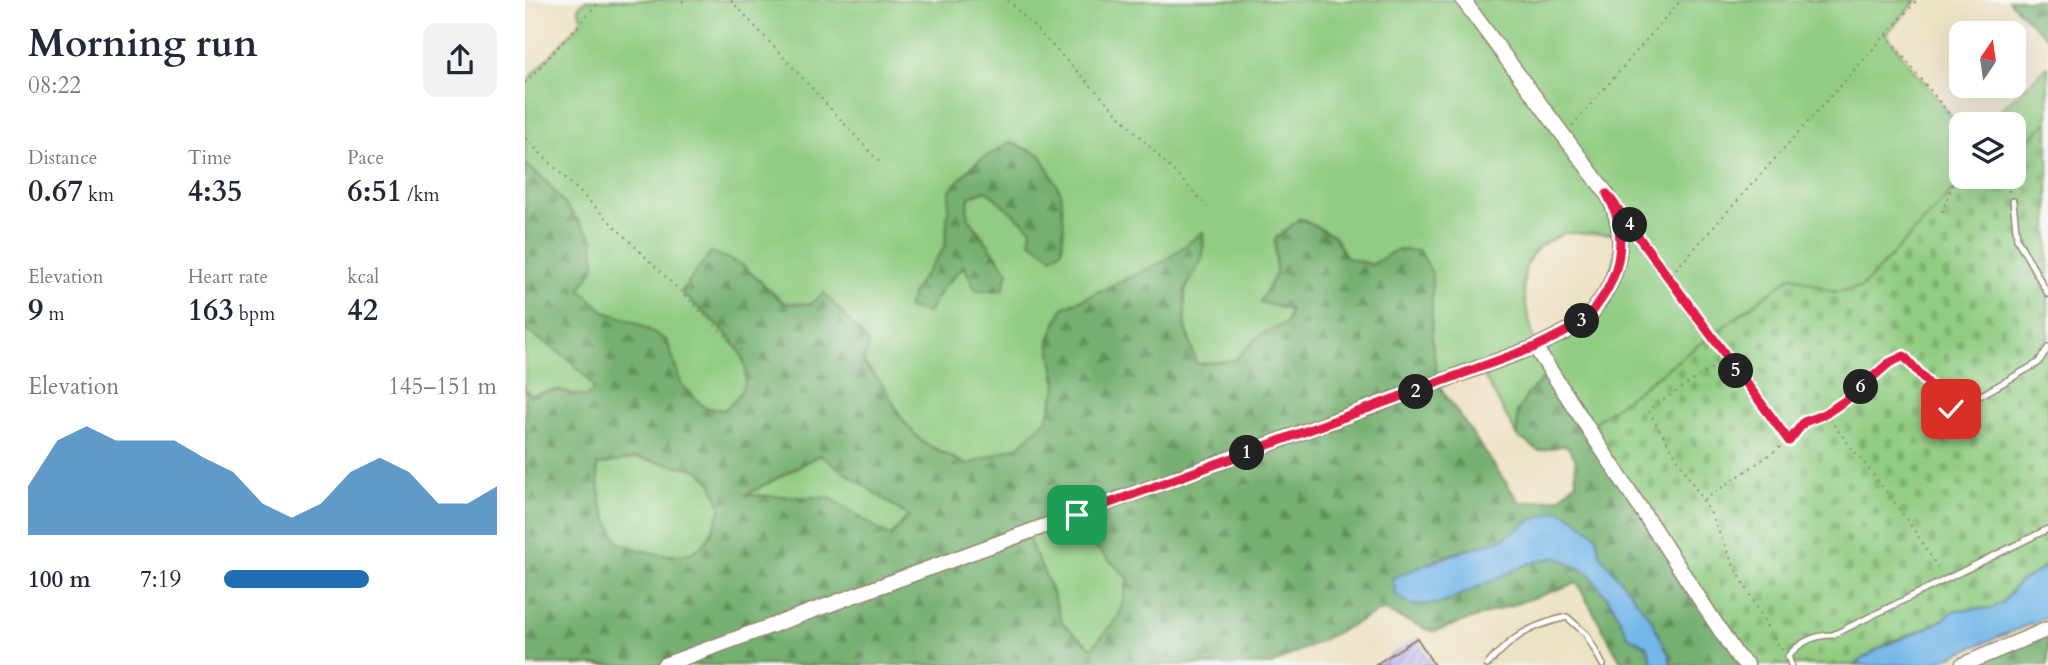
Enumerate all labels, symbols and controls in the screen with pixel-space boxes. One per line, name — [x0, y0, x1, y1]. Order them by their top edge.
text: Morning run — [28, 18, 258, 70]
north arrow — [1949, 21, 2027, 98]
map controls — [1949, 21, 2026, 189]
button: share — [423, 23, 497, 97]
text: 08:22 — [28, 70, 81, 101]
button: layers — [1949, 112, 2026, 189]
text: Distance — [28, 145, 97, 171]
text: Time — [188, 145, 232, 171]
text: Pace — [347, 145, 384, 171]
text: 0.67 — [28, 171, 83, 212]
text: 4:35 — [188, 171, 242, 212]
text: 6:51 — [347, 171, 402, 212]
text: km — [83, 182, 114, 208]
text: /km — [402, 182, 440, 208]
pin: 4 — [1613, 208, 1647, 243]
text: 4 — [1625, 211, 1634, 237]
text: Elevation — [28, 264, 103, 290]
text: Heart rate — [188, 264, 268, 290]
text: kcal — [347, 264, 379, 290]
text: 9 — [28, 290, 43, 331]
text: 163 — [188, 290, 234, 331]
text: 42 — [347, 290, 378, 331]
text: m — [43, 301, 65, 327]
text: bpm — [234, 301, 275, 327]
pin: 3 — [1565, 304, 1599, 338]
text: 3 — [1577, 307, 1586, 333]
pin: 5 — [1719, 354, 1753, 388]
text: 5 — [1731, 357, 1740, 383]
pin: 6 — [1843, 370, 1879, 404]
text: Elevation — [28, 371, 119, 402]
text: 145–151 m — [388, 371, 497, 402]
text: 6 — [1856, 373, 1865, 399]
pin: 2 — [1399, 374, 1433, 410]
text: 2 — [1411, 378, 1420, 404]
pin — [1921, 379, 1981, 439]
icon: check — [1932, 390, 1970, 428]
pin: 1 — [1229, 435, 1265, 470]
text: 1 — [1242, 439, 1251, 465]
pin — [1047, 485, 1107, 545]
icon: arrive — [1058, 496, 1096, 534]
text: 100 m — [28, 564, 91, 595]
text: 7:19 — [140, 564, 181, 595]

